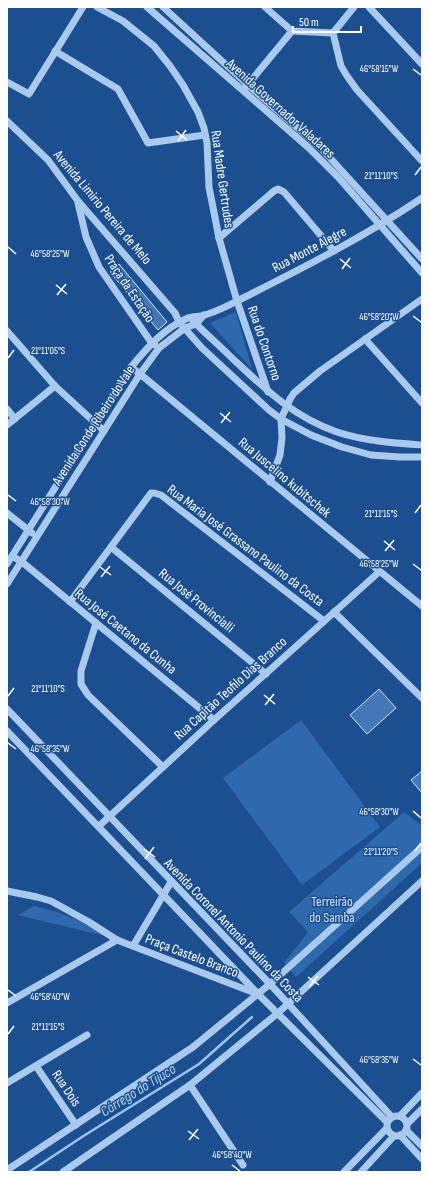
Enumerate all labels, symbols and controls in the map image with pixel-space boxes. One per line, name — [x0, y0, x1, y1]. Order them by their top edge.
scale bar — [293, 8, 361, 34]
text: 50 m — [299, 15, 319, 30]
street label: Avenida Governador Valadares — [222, 54, 339, 162]
text: 46°58'15"W — [360, 63, 399, 75]
street label: Rua Madre Gertrudes — [207, 129, 238, 229]
street label: Avenida Limirio Pereira de Melo — [49, 146, 155, 268]
text: 21°11'10"S — [364, 170, 398, 182]
street label: Rua Monte Alegre — [269, 223, 349, 276]
text: 46°58'25"W — [31, 248, 70, 260]
street label: Praça da Estação — [101, 251, 159, 326]
street label: Rua do Contorno — [244, 303, 285, 383]
text: 46°58'20"W — [359, 311, 399, 323]
text: 21°11'05"S — [31, 345, 65, 357]
street label: Avenida Conde Ribeiro do Vale — [48, 362, 138, 489]
street label: Rua Juscelino kubitschek — [235, 434, 335, 522]
street label: Rua Maria José Grassano Paulino da Costa — [164, 481, 327, 610]
text: 46°58'30"W — [30, 496, 70, 508]
text: 21°11'15"S — [364, 508, 398, 520]
text: 46°58'25"W — [360, 558, 399, 570]
street label: Rua José Provincialli — [155, 565, 238, 636]
street label: Rua José Caetano da Cunha — [71, 585, 180, 678]
street label: Rua Capitão Teofilo Dias Branco — [171, 633, 290, 743]
text: 21°11'10"S — [31, 683, 65, 695]
text: 46°58'35"W — [30, 743, 70, 755]
text: 46°58'30"W — [359, 806, 399, 818]
text: 21°11'20"S — [364, 846, 398, 858]
street label: Avenida Coronel Antonio Paulino da Costa — [160, 854, 307, 1006]
park label: Terreirão do Samba — [309, 893, 355, 926]
street label: Praça Castelo Branco — [143, 930, 241, 981]
text: 46°58'40"W — [30, 991, 70, 1003]
text: 21°11'15"S — [31, 1021, 65, 1033]
text: 46°58'35"W — [359, 1054, 399, 1066]
water label: Córrego do Tijuco — [97, 1060, 180, 1121]
street label: Rua Dois — [48, 1067, 85, 1110]
text: 46°58'40"W — [212, 1149, 252, 1161]

